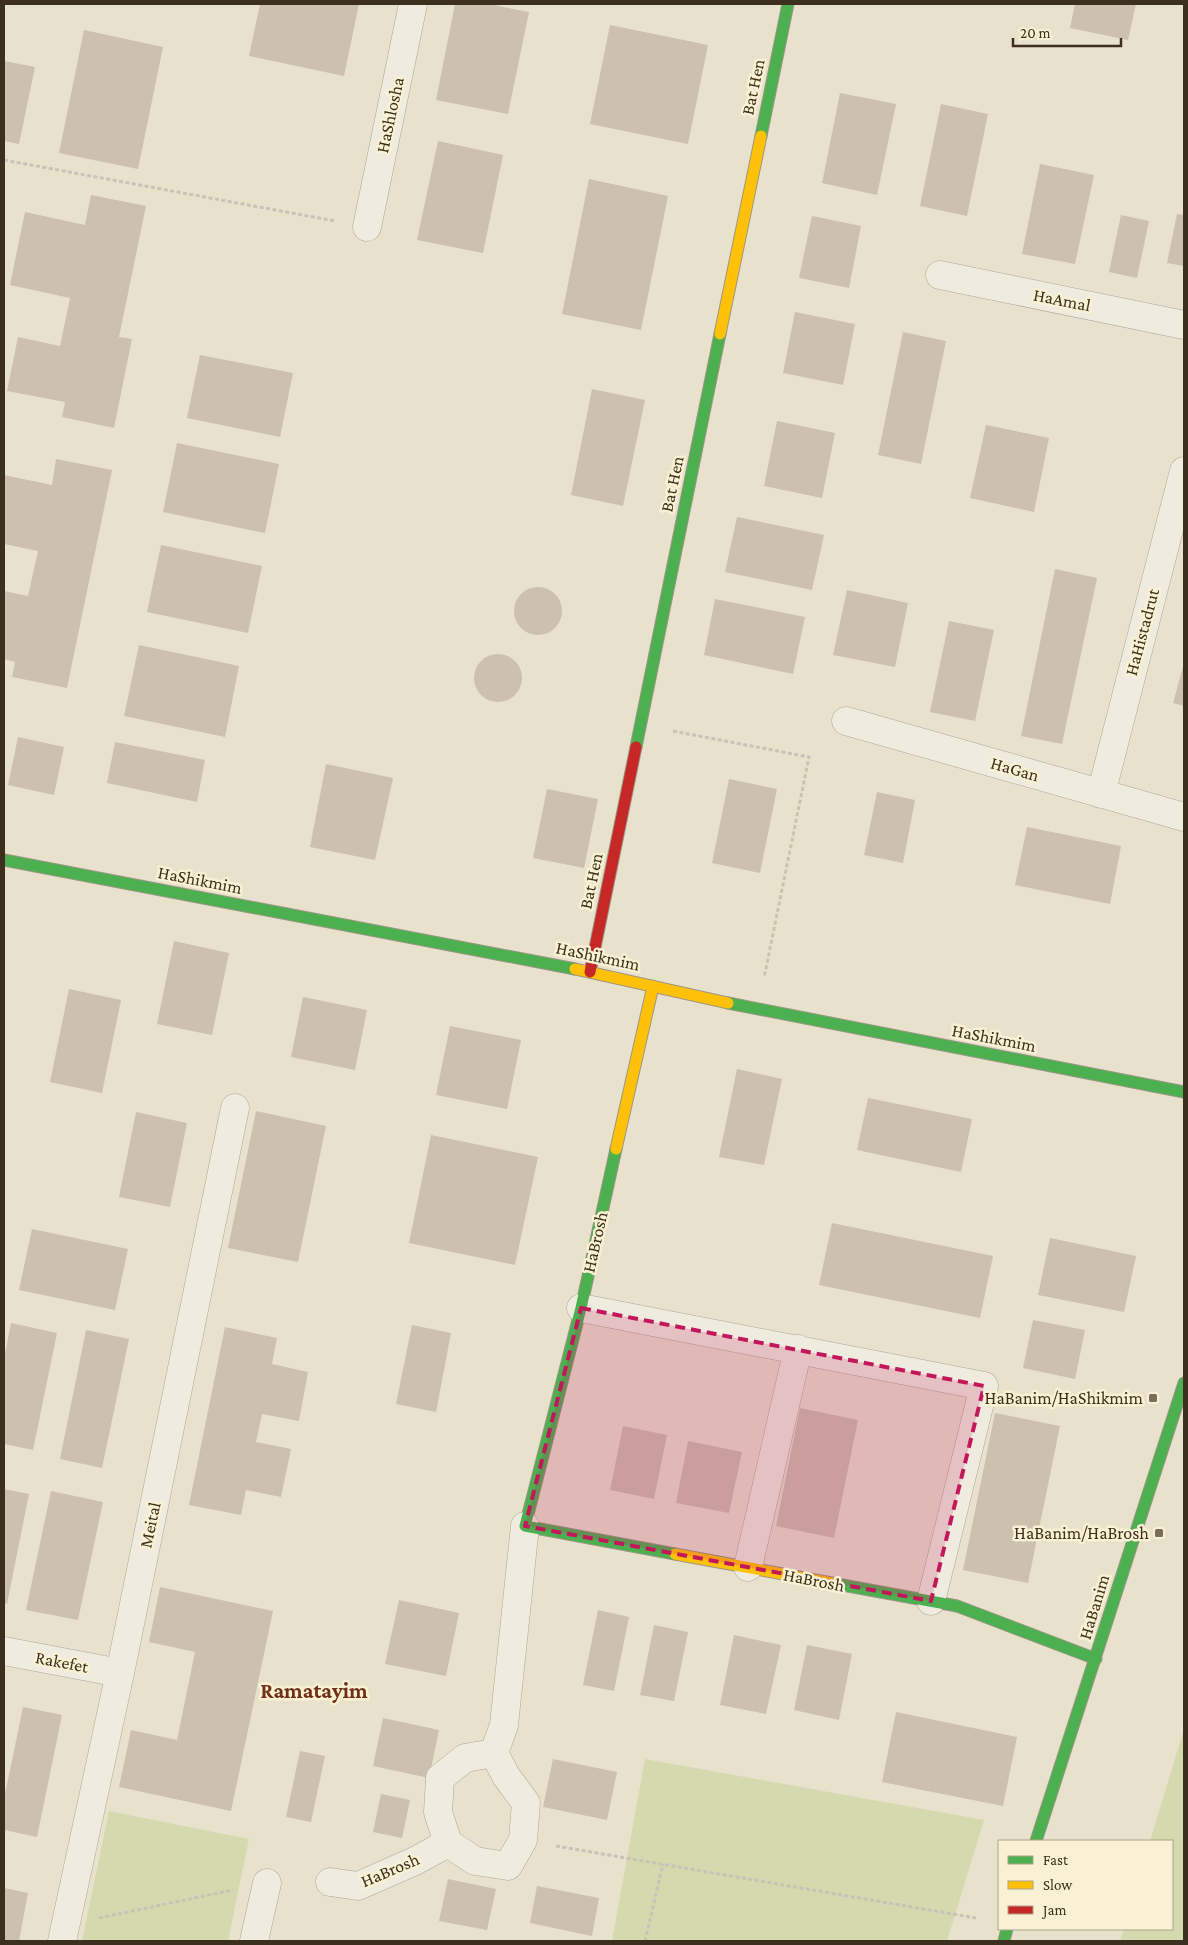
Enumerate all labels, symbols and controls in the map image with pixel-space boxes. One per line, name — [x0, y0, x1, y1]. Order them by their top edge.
scale bar — [1013, 15, 1120, 47]
text: 20 m — [1020, 25, 1051, 41]
street label: Bat Hen — [737, 57, 769, 117]
street label: HaShlosha — [372, 75, 408, 155]
street label: HaAmal — [1032, 285, 1093, 315]
street label: Bat Hen — [656, 454, 688, 514]
street label: HaHistadrut — [1121, 585, 1163, 678]
street label: HaGan — [988, 753, 1042, 786]
street label: Bat Hen — [575, 851, 607, 911]
street label: HaShikmim — [156, 862, 244, 898]
street label: HaShikmim — [554, 937, 642, 975]
street label: HaShikmim — [950, 1020, 1038, 1056]
street label: HaBrosh — [578, 1209, 612, 1274]
place label: HaBanim/HaShikmim — [985, 1388, 1144, 1408]
marker: HaBanim/HaShikmim — [1147, 1392, 1159, 1404]
street label: Meital — [135, 1500, 165, 1550]
place label: HaBanim/HaBrosh — [1014, 1523, 1149, 1543]
marker: HaBanim/HaBrosh — [1153, 1527, 1165, 1539]
street label: HaBrosh — [782, 1564, 846, 1596]
street label: HaBanim — [1075, 1571, 1114, 1642]
street label: Rakefet — [34, 1647, 91, 1677]
district label: Ramatayim — [260, 1678, 368, 1703]
legend — [998, 1840, 1173, 1930]
street label: HaBrosh — [358, 1849, 423, 1891]
text: Fast — [1043, 1852, 1069, 1868]
text: Slow — [1043, 1877, 1073, 1893]
text: Jam — [1041, 1902, 1066, 1919]

